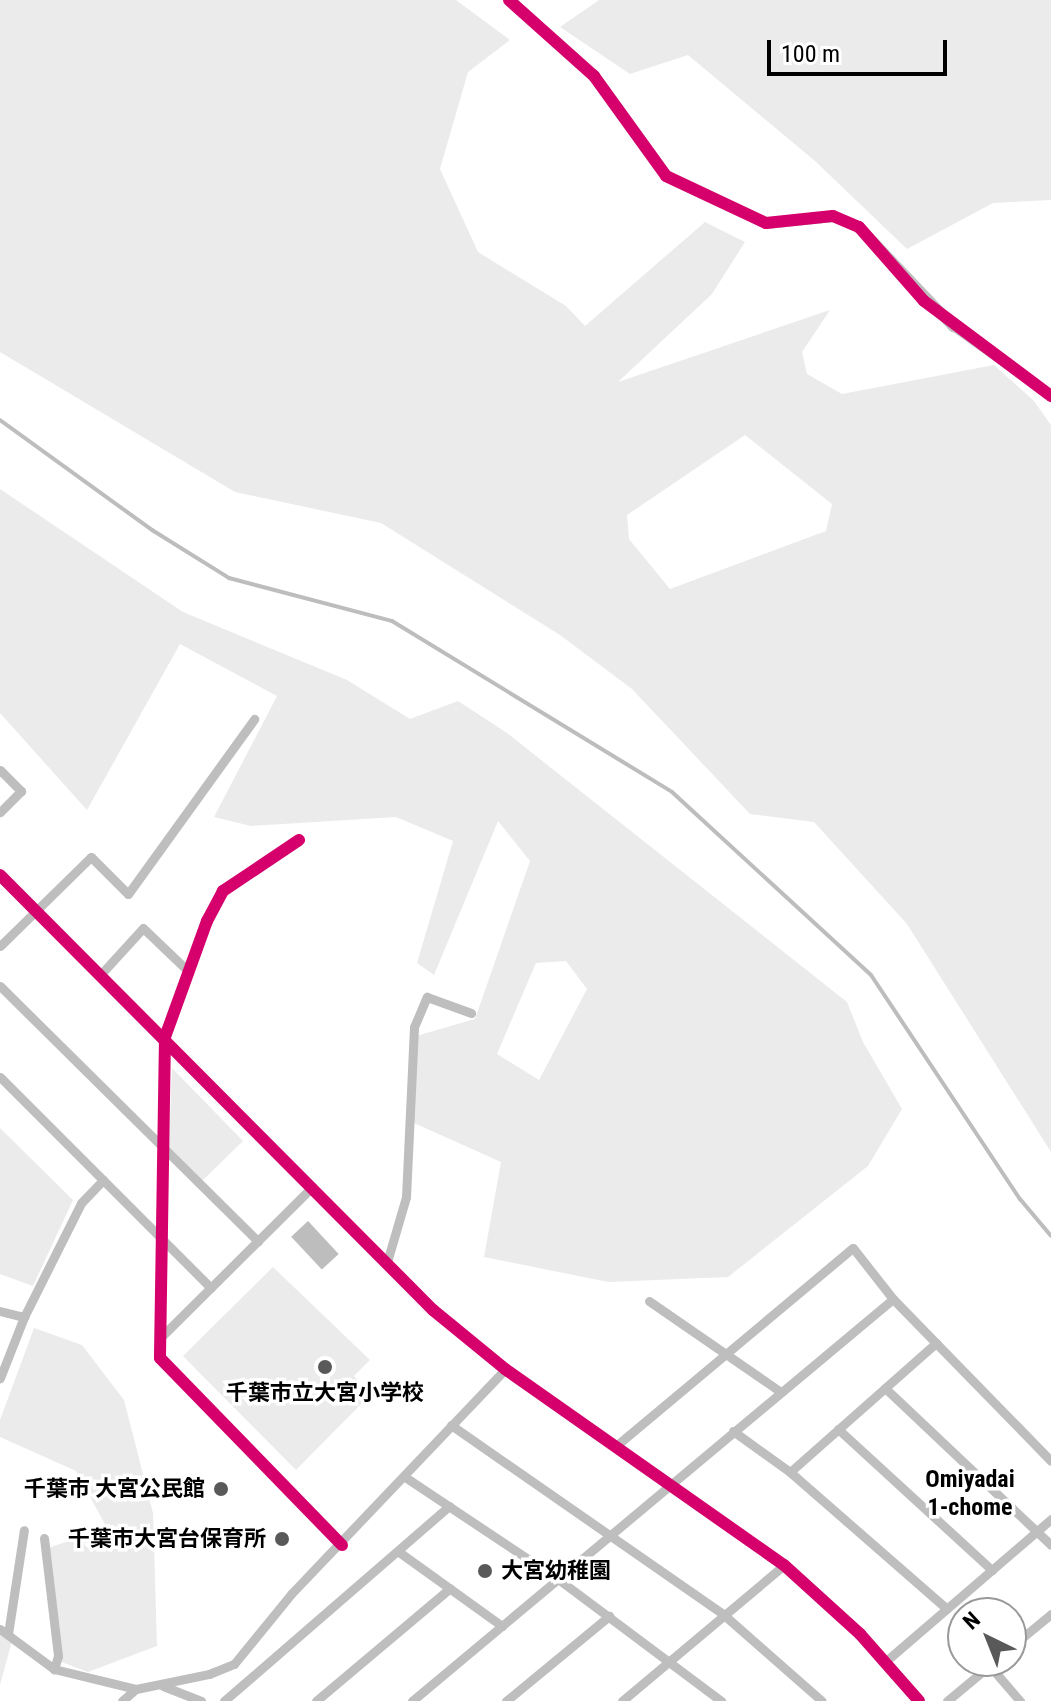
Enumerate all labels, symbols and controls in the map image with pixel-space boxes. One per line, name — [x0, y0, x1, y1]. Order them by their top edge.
scale bar — [771, 24, 951, 74]
text: 100 m — [781, 40, 840, 68]
marker: 千葉市立大宮小学校 — [316, 1358, 334, 1376]
place label: 千葉市立大宮小学校 — [226, 1380, 424, 1406]
district label: Omiyadai 1-chome — [925, 1466, 1015, 1522]
place label: 千葉市 大宮公民館 — [24, 1476, 205, 1502]
marker: 千葉市 大宮公民館 — [212, 1480, 230, 1498]
place label: 千葉市大宮台保育所 — [68, 1526, 266, 1552]
marker: 千葉市大宮台保育所 — [273, 1530, 291, 1548]
place label: 大宮幼稚園 — [501, 1558, 611, 1584]
marker: 大宮幼稚園 — [476, 1562, 494, 1580]
north arrow — [947, 1597, 1027, 1677]
text: N — [958, 1607, 985, 1634]

